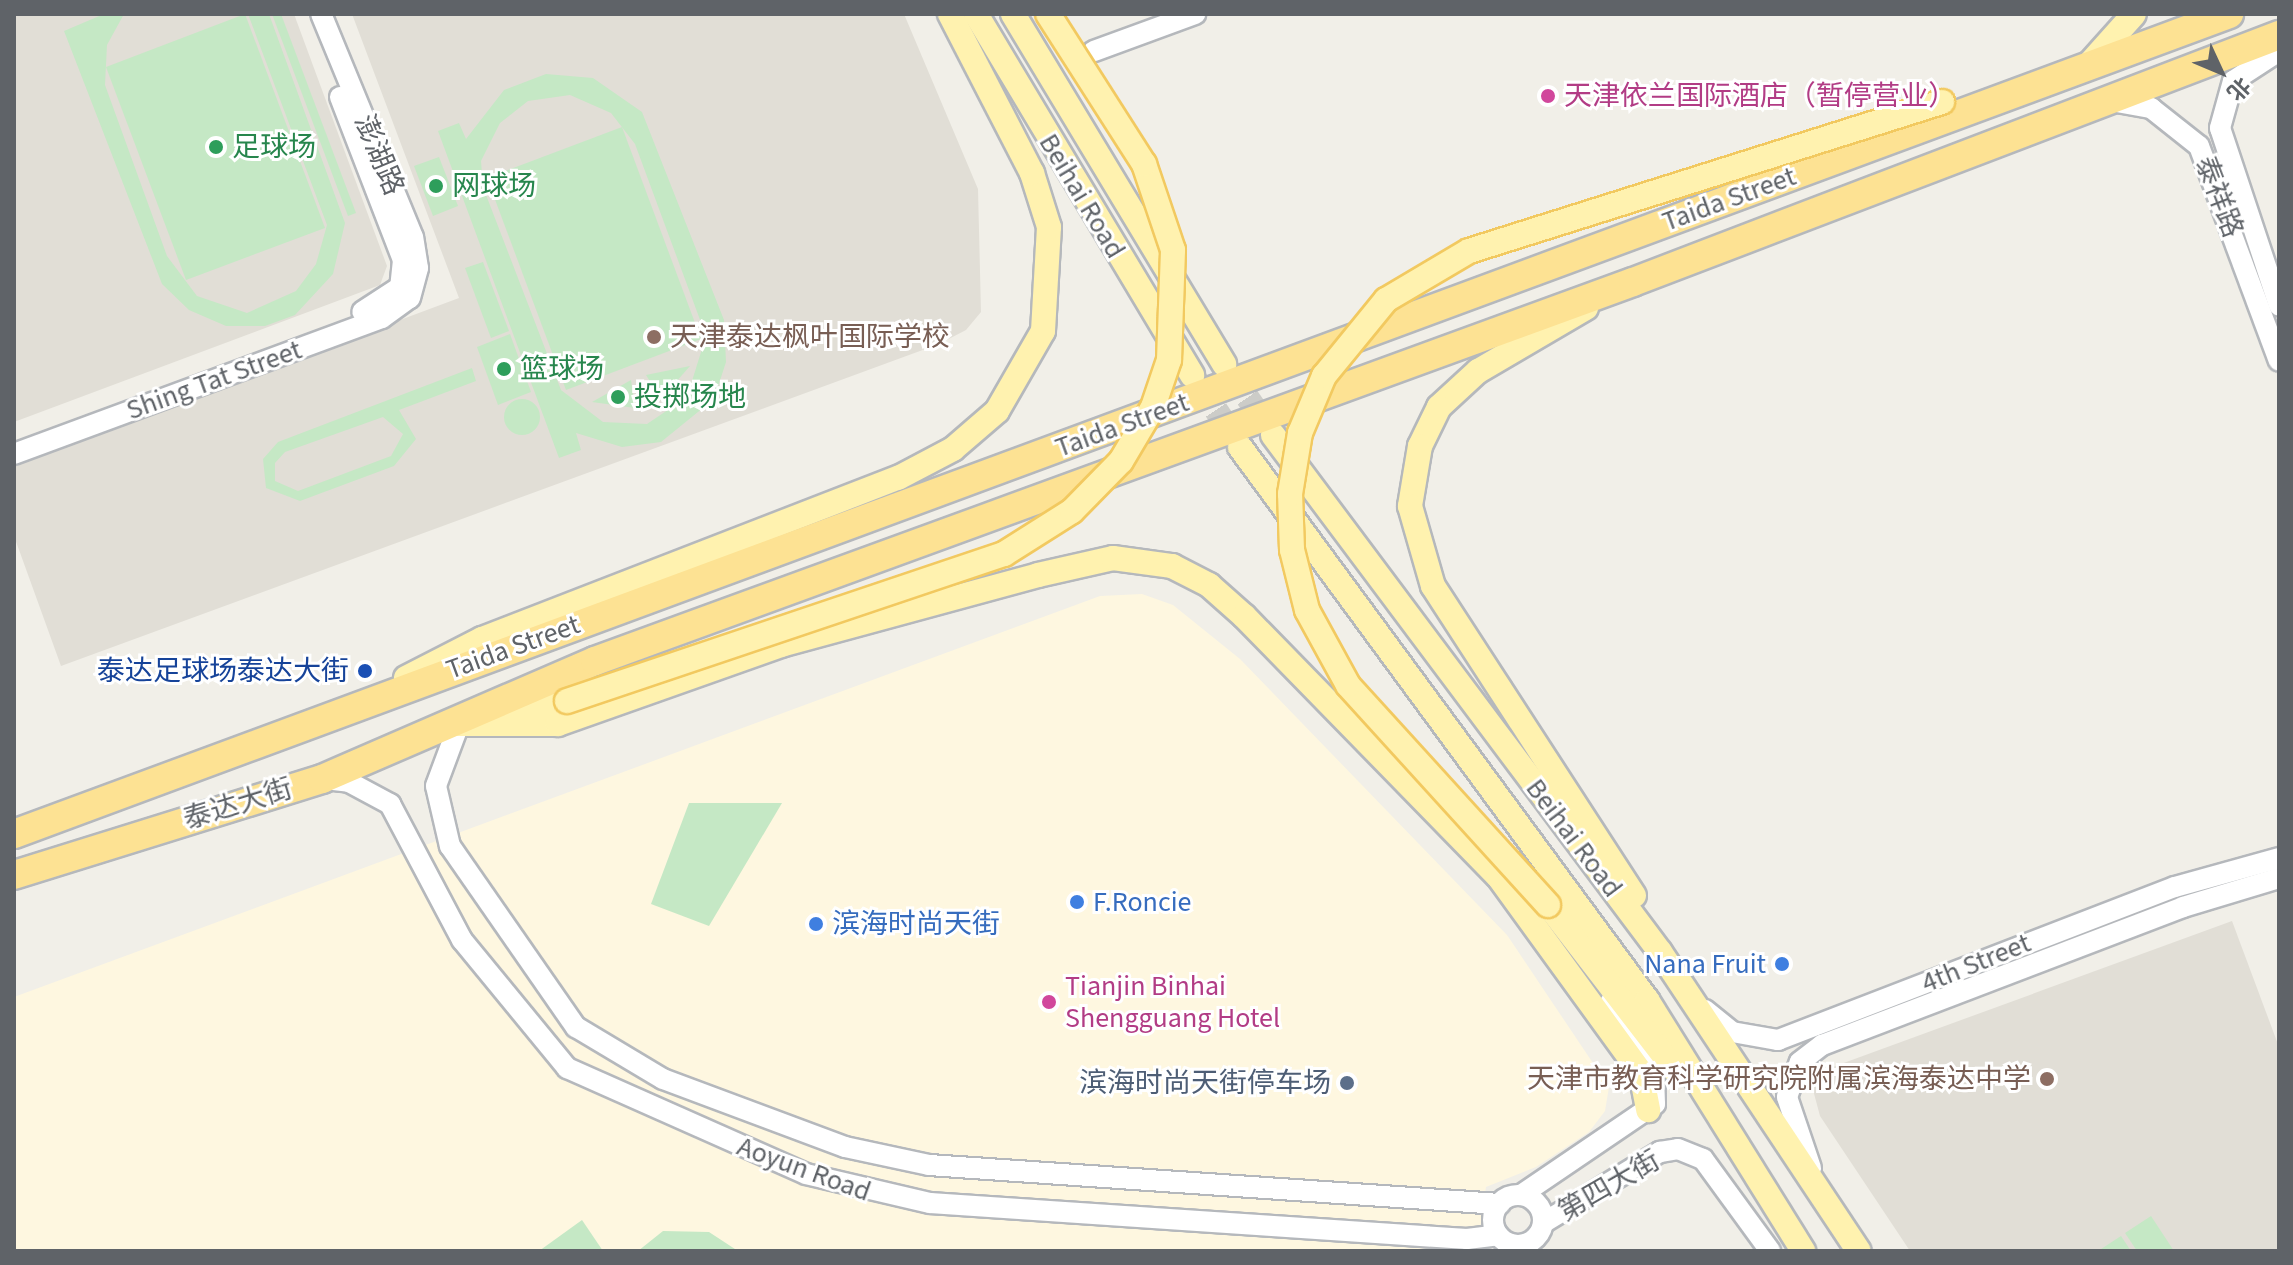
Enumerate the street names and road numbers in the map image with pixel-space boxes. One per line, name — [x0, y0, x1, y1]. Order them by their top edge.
street label: 澎湖路 — [347, 110, 411, 200]
street label: Beihai Road — [1032, 128, 1132, 264]
street label: 泰祥路 — [2188, 152, 2250, 242]
street label: Taida Street — [1658, 159, 1800, 239]
street label: Shing Tat Street — [122, 333, 306, 427]
street label: Taida Street — [1051, 385, 1193, 465]
street label: Taida Street — [442, 607, 584, 687]
street label: 泰达大街 — [180, 772, 296, 836]
street label: Beihai Road — [1519, 772, 1629, 904]
street label: 4th Street — [1917, 926, 2035, 1000]
street label: Aoyun Road — [733, 1129, 875, 1209]
street label: 第四大街 — [1552, 1143, 1666, 1229]

